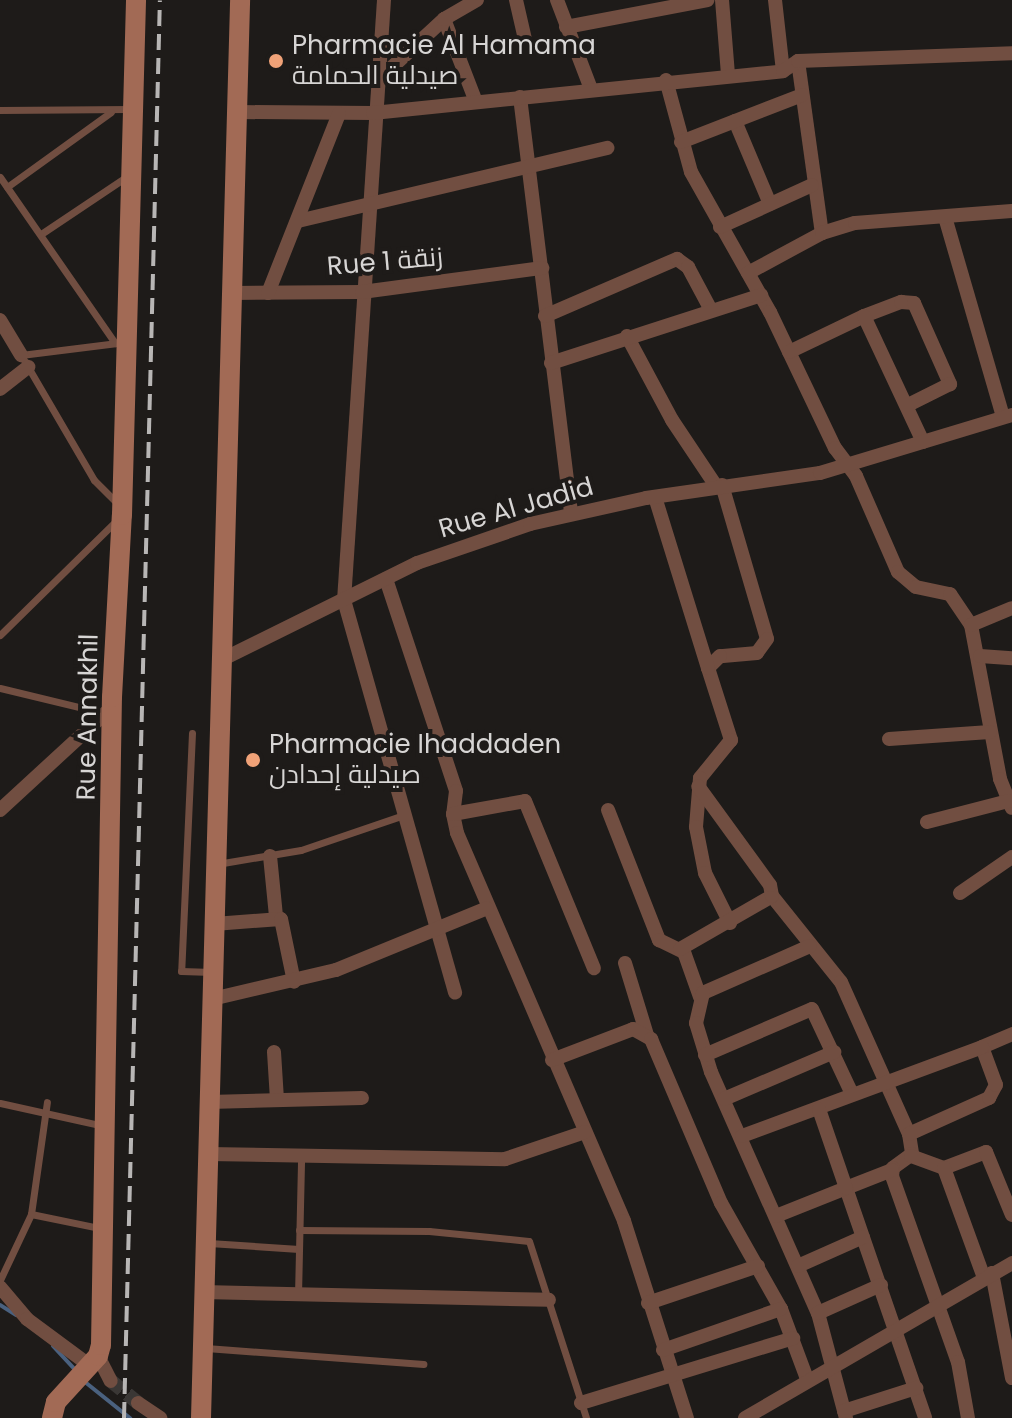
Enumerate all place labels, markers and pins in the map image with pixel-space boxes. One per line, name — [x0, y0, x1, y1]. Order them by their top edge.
place label: Pharmacie Al Hamama صيدلية الحمامة — [292, 30, 596, 92]
marker: Pharmacie Al Hamama صيدلية الحمامة — [267, 52, 285, 70]
place label: Pharmacie Ihaddaden صيدلية إحدادن — [269, 729, 561, 790]
marker: Pharmacie Ihaddaden صيدلية إحدادن — [244, 751, 262, 769]

